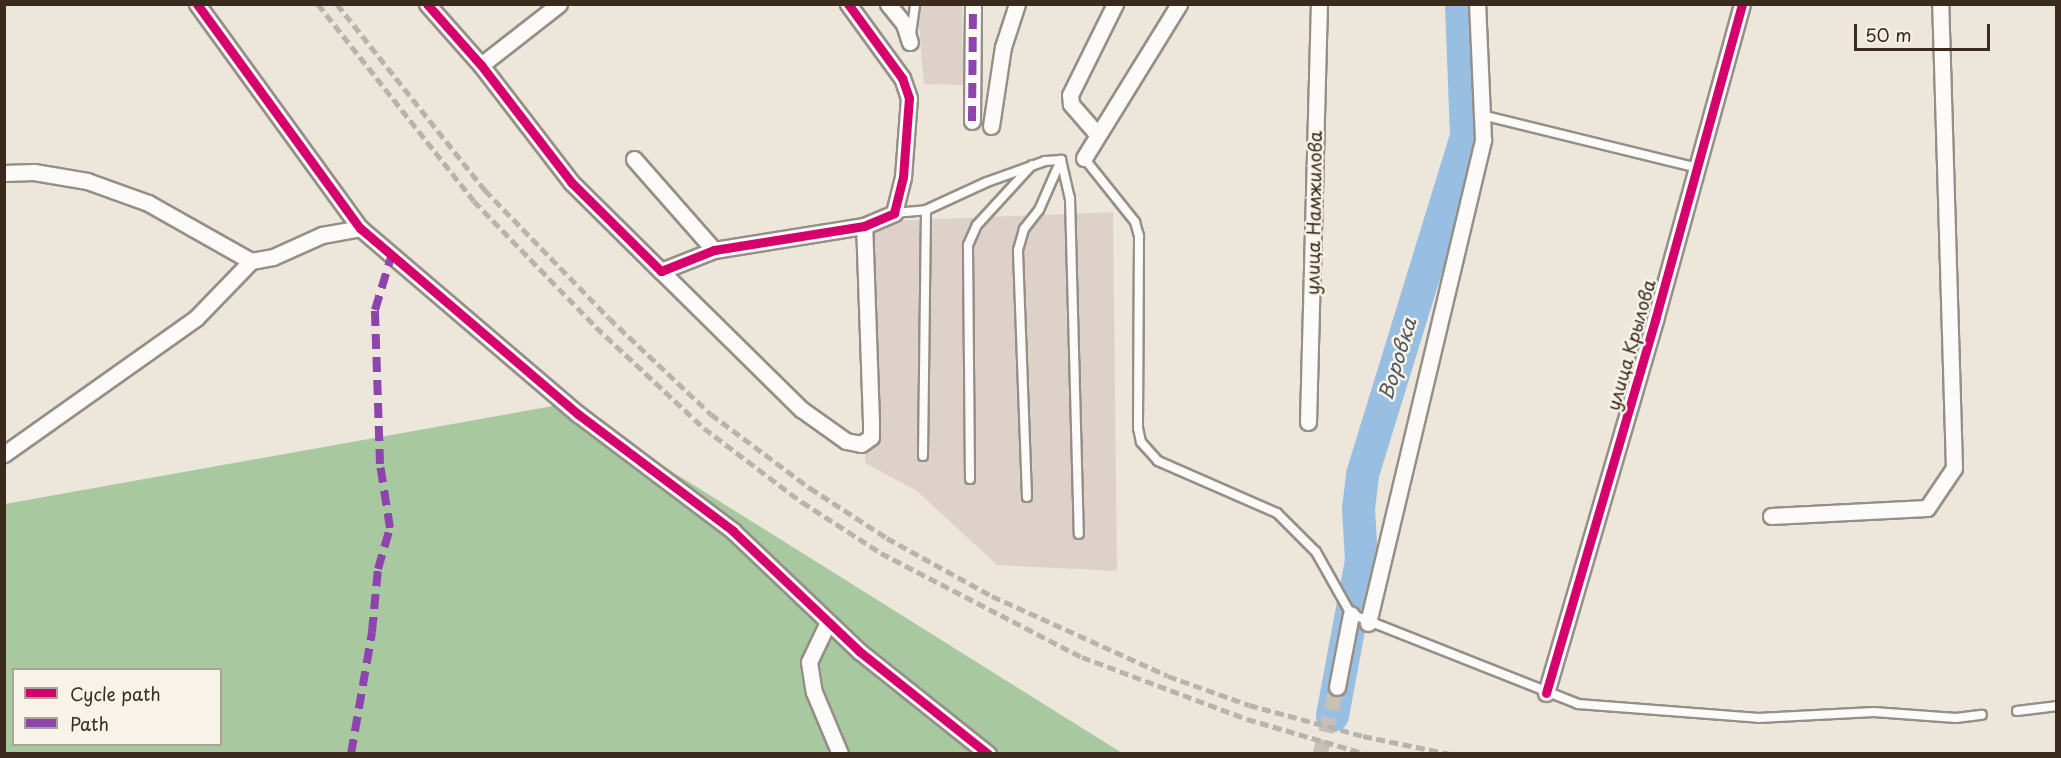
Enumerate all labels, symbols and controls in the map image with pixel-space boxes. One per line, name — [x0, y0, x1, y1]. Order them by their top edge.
scale bar — [1857, 12, 1994, 50]
text: 50 m — [1865, 21, 1912, 48]
street label: улица Намжилова — [1302, 131, 1326, 295]
street label: улица Крылова — [1602, 277, 1660, 413]
water label: Воровка — [1373, 315, 1421, 403]
legend — [12, 668, 222, 746]
text: Cycle path — [70, 680, 161, 707]
text: Path — [70, 710, 109, 737]

